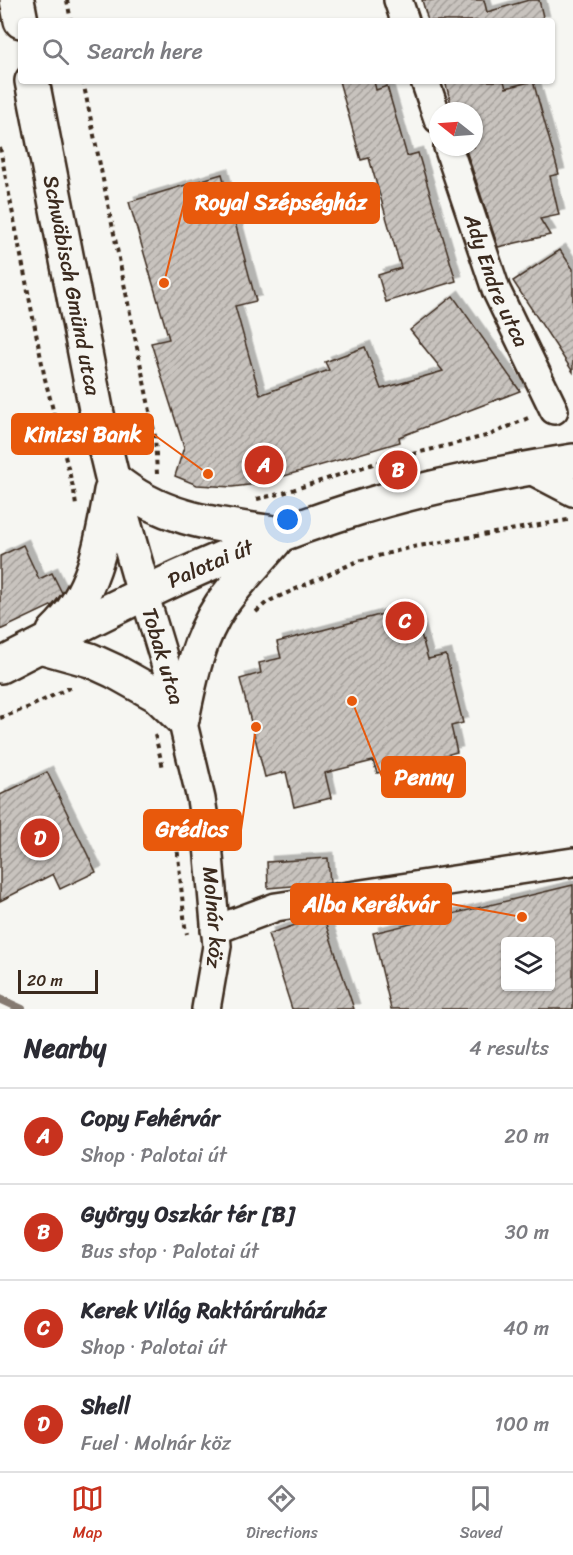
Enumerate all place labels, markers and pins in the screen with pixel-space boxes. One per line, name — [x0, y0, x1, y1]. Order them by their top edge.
callout: Royal Szépségház — [184, 183, 379, 223]
callout: Kinizsi Bank — [12, 414, 153, 454]
pin: A — [244, 442, 284, 488]
pin: B — [378, 448, 418, 492]
pin: C — [386, 598, 424, 644]
callout: Penny — [382, 757, 465, 797]
callout: Grédics — [144, 810, 241, 850]
pin: D — [20, 816, 60, 860]
callout: Alba Kerékvár — [291, 884, 451, 924]

